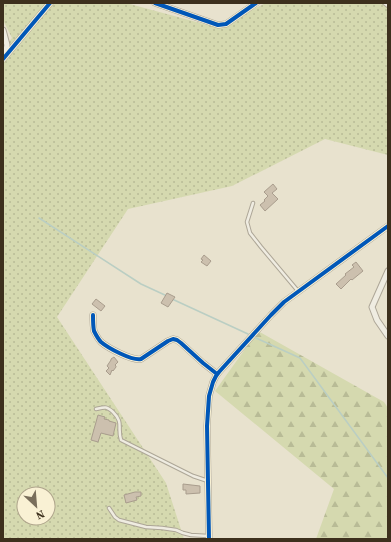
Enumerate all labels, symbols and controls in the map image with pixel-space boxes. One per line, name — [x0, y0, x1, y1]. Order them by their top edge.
north arrow — [16, 486, 56, 526]
text: N — [33, 506, 47, 523]

